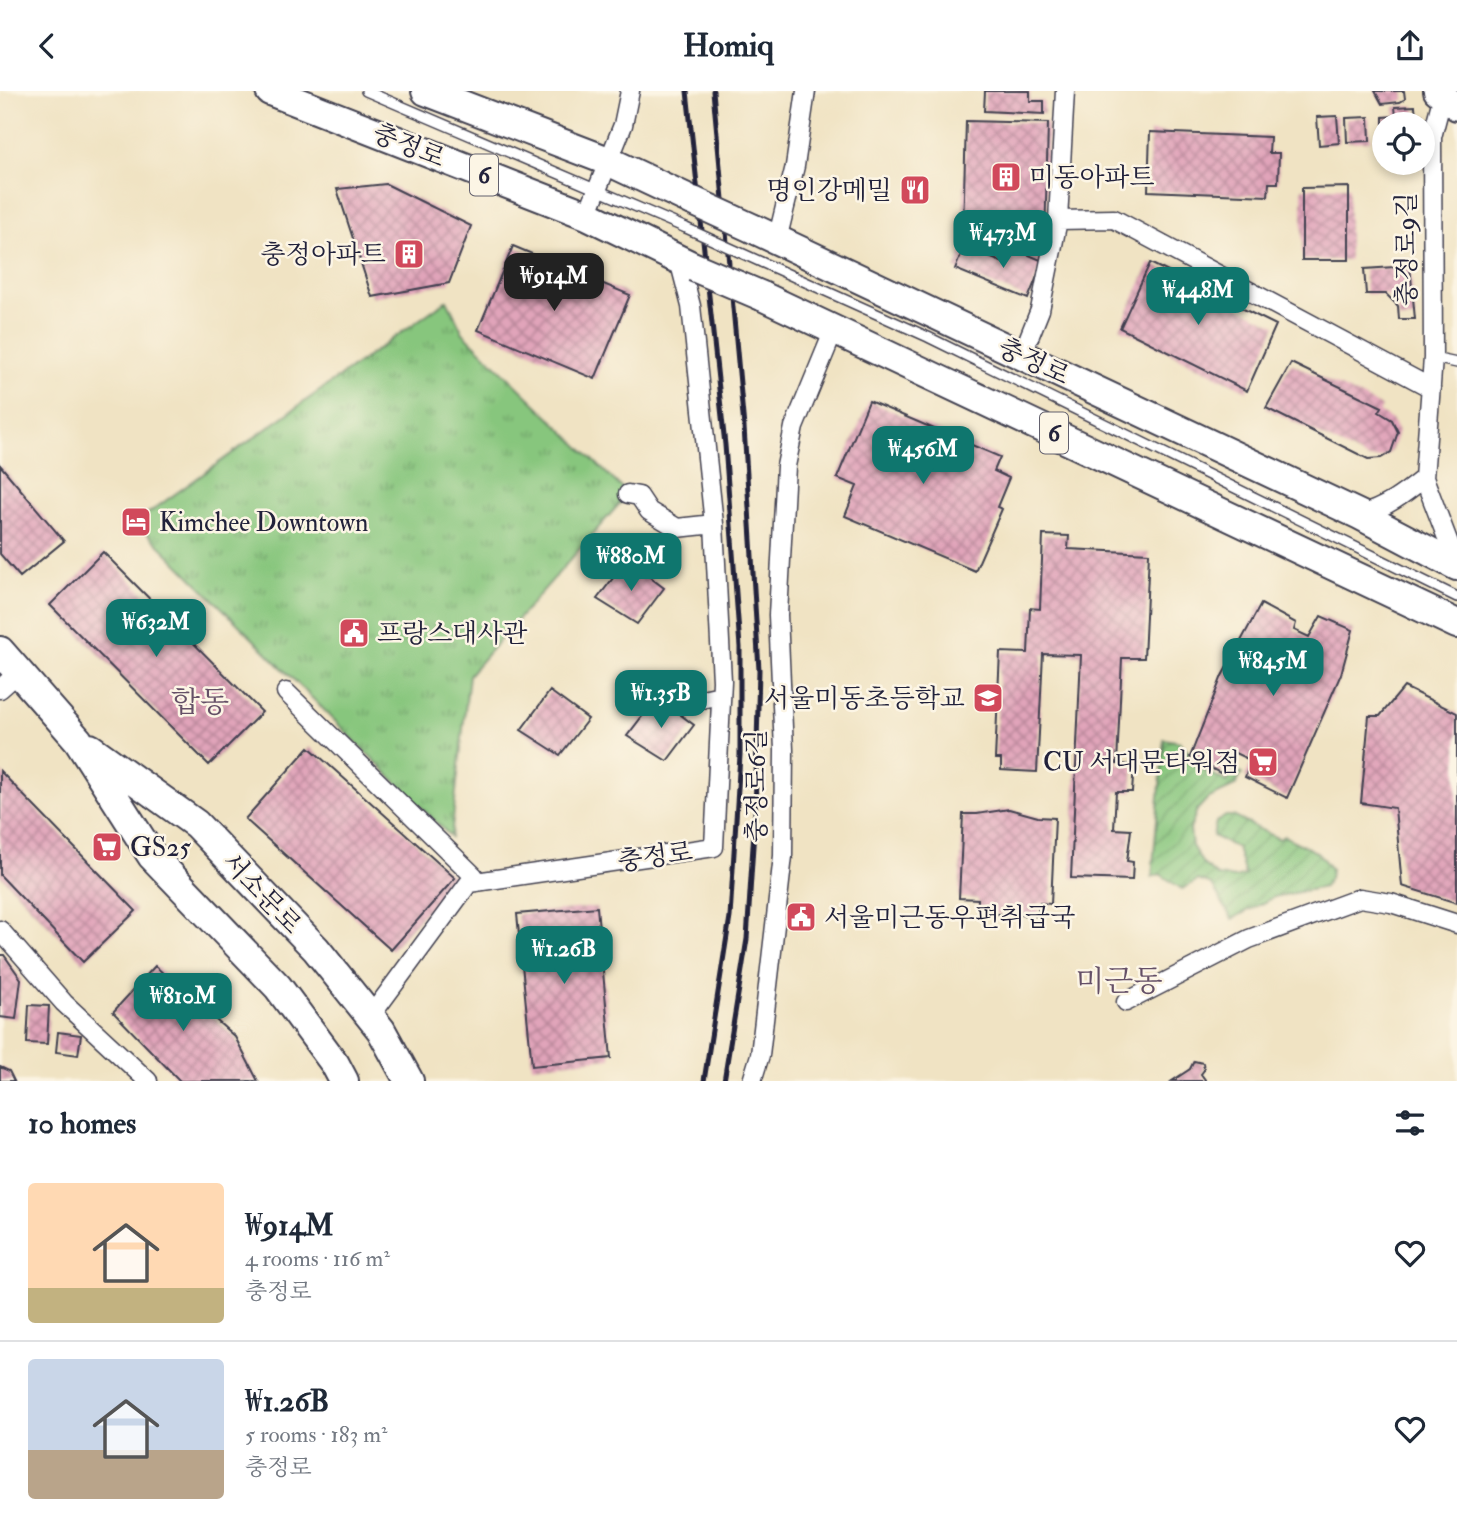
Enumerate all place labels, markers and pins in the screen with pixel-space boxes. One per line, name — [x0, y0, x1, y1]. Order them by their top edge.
building icon: 미동아파트 — [989, 160, 1023, 194]
place label: 미동아파트 — [1029, 162, 1155, 194]
restaurant icon: 명인강메밀 — [898, 173, 932, 207]
place label: 명인강메밀 — [766, 175, 892, 207]
pin: ₩473M — [954, 211, 1052, 270]
building icon: 충정아파트 — [392, 237, 426, 271]
place label: 충정아파트 — [260, 239, 386, 271]
pin: ₩914M — [505, 253, 603, 313]
pin: ₩448M — [1149, 267, 1247, 327]
pin: ₩456M — [874, 427, 972, 486]
hotel icon: Kimchee Downtown — [119, 505, 153, 539]
place label: Kimchee Downtown — [159, 507, 368, 539]
pin: ₩880M — [582, 533, 680, 593]
pin: ₩632M — [107, 599, 205, 659]
public building icon: 프랑스대사관 — [337, 616, 371, 650]
place label: 프랑스대사관 — [377, 618, 528, 650]
pin: ₩845M — [1224, 639, 1322, 698]
pin: ₩1.35B — [604, 671, 718, 730]
school or university icon: 서울미동초등학교 — [971, 681, 1005, 715]
place label: 서울미동초등학교 — [764, 683, 965, 715]
supermarket icon: CU 서대문타워점 — [1246, 745, 1280, 779]
place label: CU 서대문타워점 — [1043, 747, 1240, 779]
supermarket icon: GS25 — [90, 830, 124, 864]
place label: GS25 — [130, 832, 191, 864]
public building icon: 서울미근동우편취급국 — [784, 900, 818, 934]
place label: 서울미근동우편취급국 — [824, 902, 1075, 934]
pin: ₩1.26B — [507, 927, 621, 986]
pin: ₩810M — [134, 974, 232, 1033]

